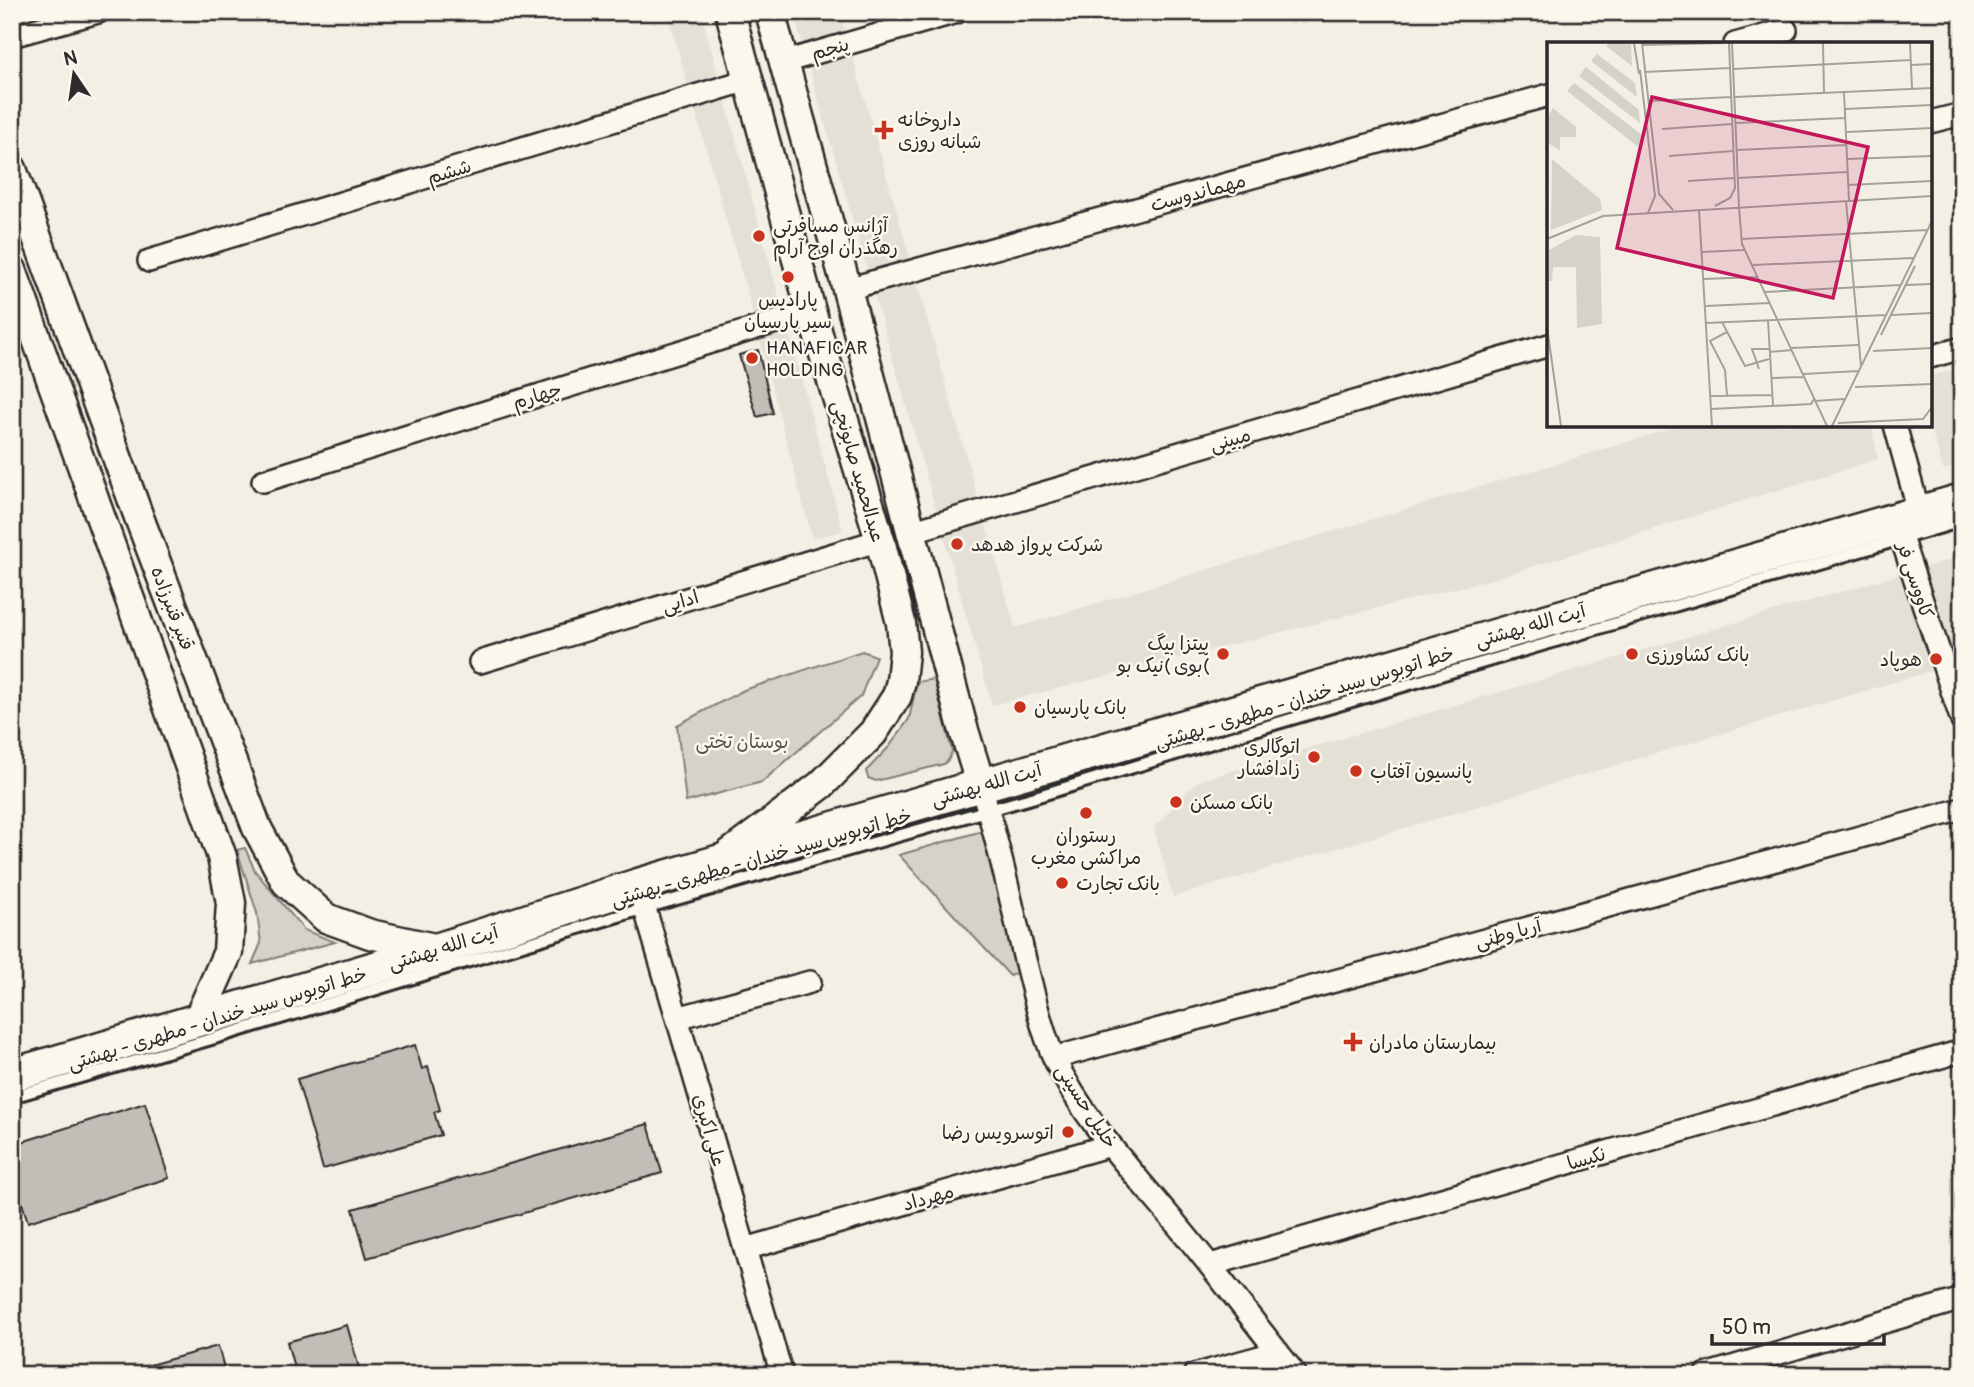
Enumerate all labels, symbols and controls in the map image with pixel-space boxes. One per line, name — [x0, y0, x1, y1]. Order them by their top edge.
street label: پنجم — [809, 32, 853, 68]
north arrow — [38, 38, 108, 108]
inset map — [1547, 42, 1932, 427]
text: N — [61, 45, 80, 72]
place label: داروخانه شبانه روزی — [898, 108, 981, 154]
marker: داروخانه شبانه روزی — [876, 122, 892, 138]
street label: ششم — [424, 154, 475, 192]
street label: مهماندوست — [1148, 169, 1249, 217]
place label: آژانس مسافرتی رهگذران اوج آرام — [773, 214, 898, 262]
marker: آژانس مسافرتی رهگذران اوج آرام — [751, 228, 767, 244]
marker: پارادیس سیر پارسیان — [780, 269, 796, 285]
place label: پارادیس سیر پارسیان — [744, 288, 832, 334]
place label: HANAFICAR HOLDING — [766, 336, 867, 382]
marker: HANAFICAR HOLDING — [744, 350, 760, 366]
street label: چهارم — [510, 377, 565, 417]
street label: عبدالحمید صابونچی — [826, 398, 890, 545]
street label: مبینی — [1207, 423, 1253, 457]
place label: شرکت پرواز هدهد — [971, 533, 1103, 557]
marker: شرکت پرواز هدهد — [949, 536, 965, 552]
street label: کاووسی فر — [1891, 537, 1939, 622]
street label: قنبر قنبرزاده — [145, 563, 199, 654]
street label: ادایی — [659, 585, 702, 619]
street label: آیت الله بهشتی — [1472, 598, 1590, 653]
place label: پیتزا بیگ بوی )نیک بو( — [1115, 632, 1210, 678]
street label: خط اتوبوس سید خندان - مطهری - بهشتی — [1152, 641, 1457, 755]
place label: بانک کشاورزی — [1646, 643, 1750, 667]
marker: پیتزا بیگ بوی )نیک بو( — [1215, 646, 1231, 662]
marker: بانک کشاورزی — [1624, 646, 1640, 662]
place label: هوپاد — [1880, 648, 1922, 672]
marker: هوپاد — [1928, 651, 1944, 667]
place label: بانک پارسیان — [1034, 696, 1127, 720]
marker: بانک پارسیان — [1012, 699, 1028, 715]
park label: بوستان تختی — [696, 730, 788, 754]
place label: اتوگالری زادافشار — [1236, 735, 1300, 781]
marker: اتوگالری زادافشار — [1306, 749, 1322, 765]
street label: آیت الله بهشتی — [928, 757, 1046, 812]
place label: پانسیون آفتاب — [1370, 760, 1472, 784]
marker: پانسیون آفتاب — [1348, 763, 1364, 779]
place label: بانک مسکن — [1190, 791, 1273, 815]
marker: بانک مسکن — [1168, 794, 1184, 810]
street label: خط اتوبوس سید خندان - مطهری - بهشتی — [608, 803, 914, 912]
marker: رستوران مراکشی مغرب — [1078, 805, 1094, 821]
place label: رستوران مراکشی مغرب — [1031, 824, 1141, 870]
place label: بانک تجارت — [1076, 872, 1160, 896]
marker: بانک تجارت — [1054, 875, 1070, 891]
street label: آریا وطنی — [1472, 913, 1545, 954]
street label: آیت الله بهشتی — [385, 919, 503, 976]
street label: خط اتوبوس سید خندان - مطهری - بهشتی — [65, 962, 370, 1076]
place label: بیمارستان مادران — [1369, 1031, 1497, 1055]
marker: بیمارستان مادران — [1343, 1032, 1363, 1052]
street label: خلیل حسینی — [1050, 1060, 1122, 1153]
street label: علی‌ اکبری — [687, 1091, 731, 1169]
place label: اتوسرویس رضا — [942, 1121, 1054, 1145]
marker: اتوسرویس رضا — [1060, 1124, 1076, 1140]
street label: نکیسا — [1564, 1142, 1608, 1176]
street label: مهرداد — [900, 1179, 957, 1217]
scale bar — [1712, 1303, 1883, 1347]
text: 50 m — [1722, 1314, 1771, 1341]

